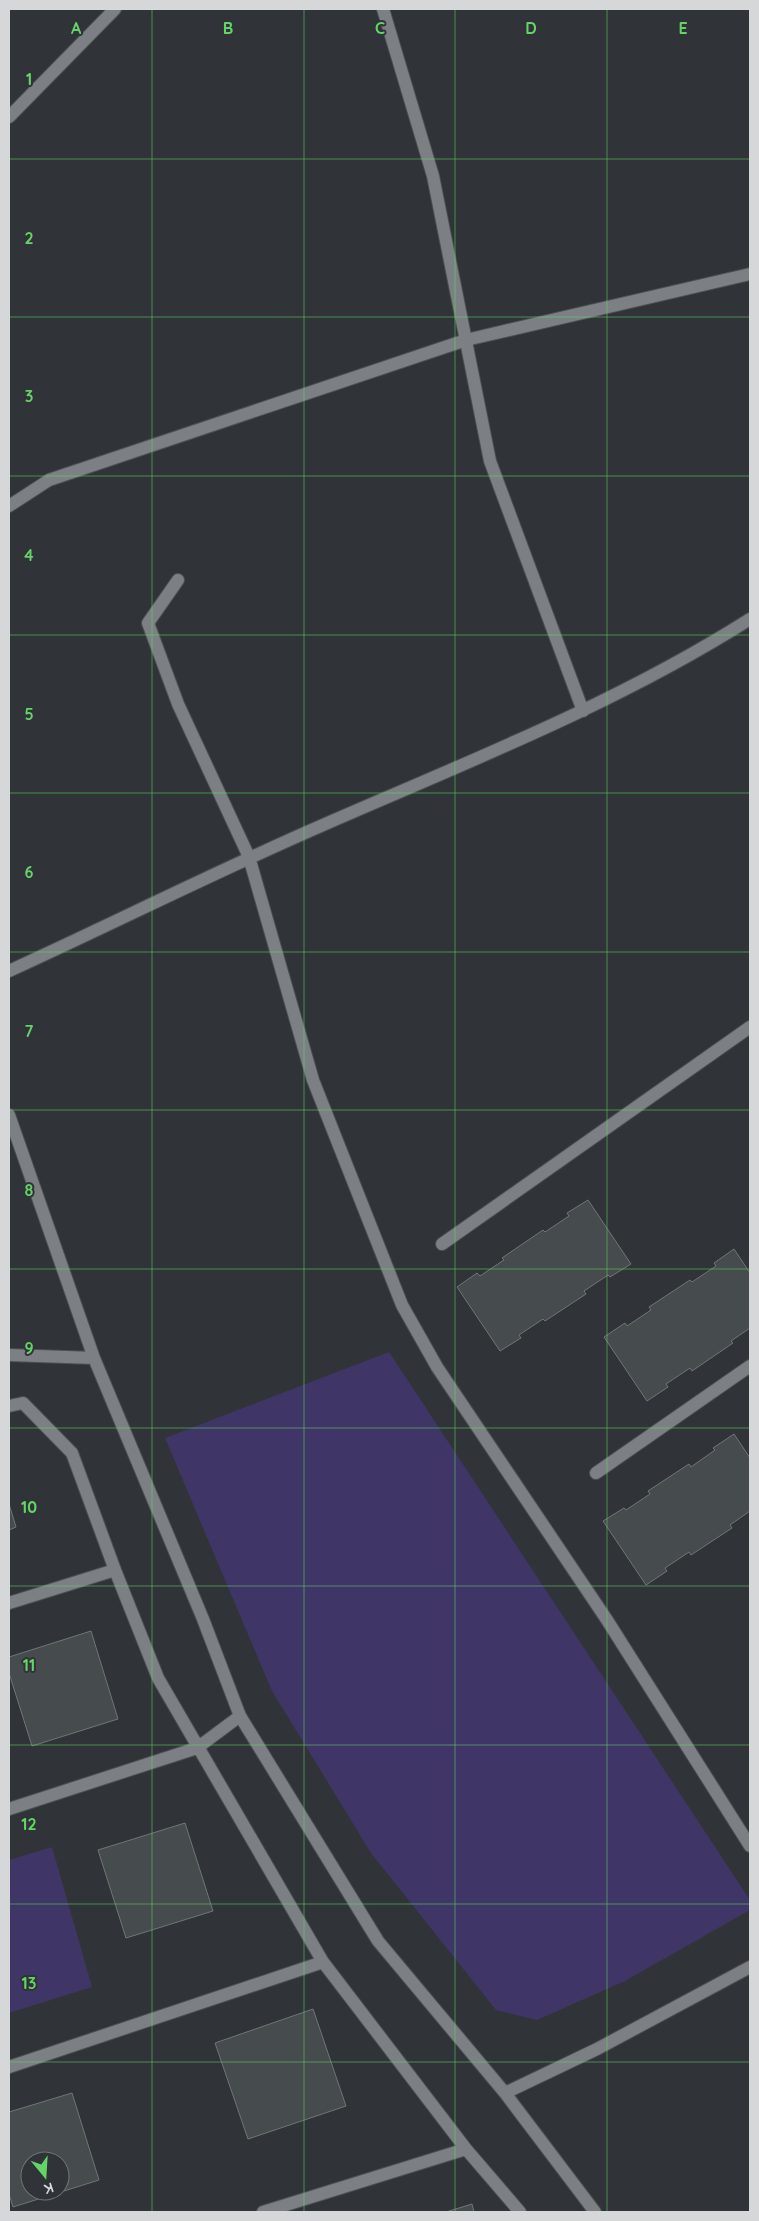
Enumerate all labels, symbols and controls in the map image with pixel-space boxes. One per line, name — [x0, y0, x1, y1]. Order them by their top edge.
text: A — [71, 18, 82, 38]
text: B — [223, 18, 233, 38]
text: C — [375, 18, 385, 38]
text: D — [525, 18, 537, 38]
text: E — [678, 18, 688, 38]
text: 1 — [26, 69, 32, 89]
text: 2 — [24, 228, 34, 248]
text: 3 — [25, 386, 33, 406]
text: 4 — [24, 545, 34, 565]
text: 5 — [24, 704, 34, 724]
text: 6 — [25, 862, 34, 882]
text: 7 — [25, 1021, 34, 1041]
text: 8 — [25, 1180, 34, 1200]
text: 9 — [24, 1338, 34, 1358]
text: 10 — [21, 1497, 37, 1517]
text: 11 — [23, 1655, 35, 1675]
text: 12 — [21, 1814, 37, 1834]
text: 13 — [22, 1973, 36, 1993]
north arrow — [20, 2151, 70, 2201]
text: K — [42, 2178, 56, 2198]

